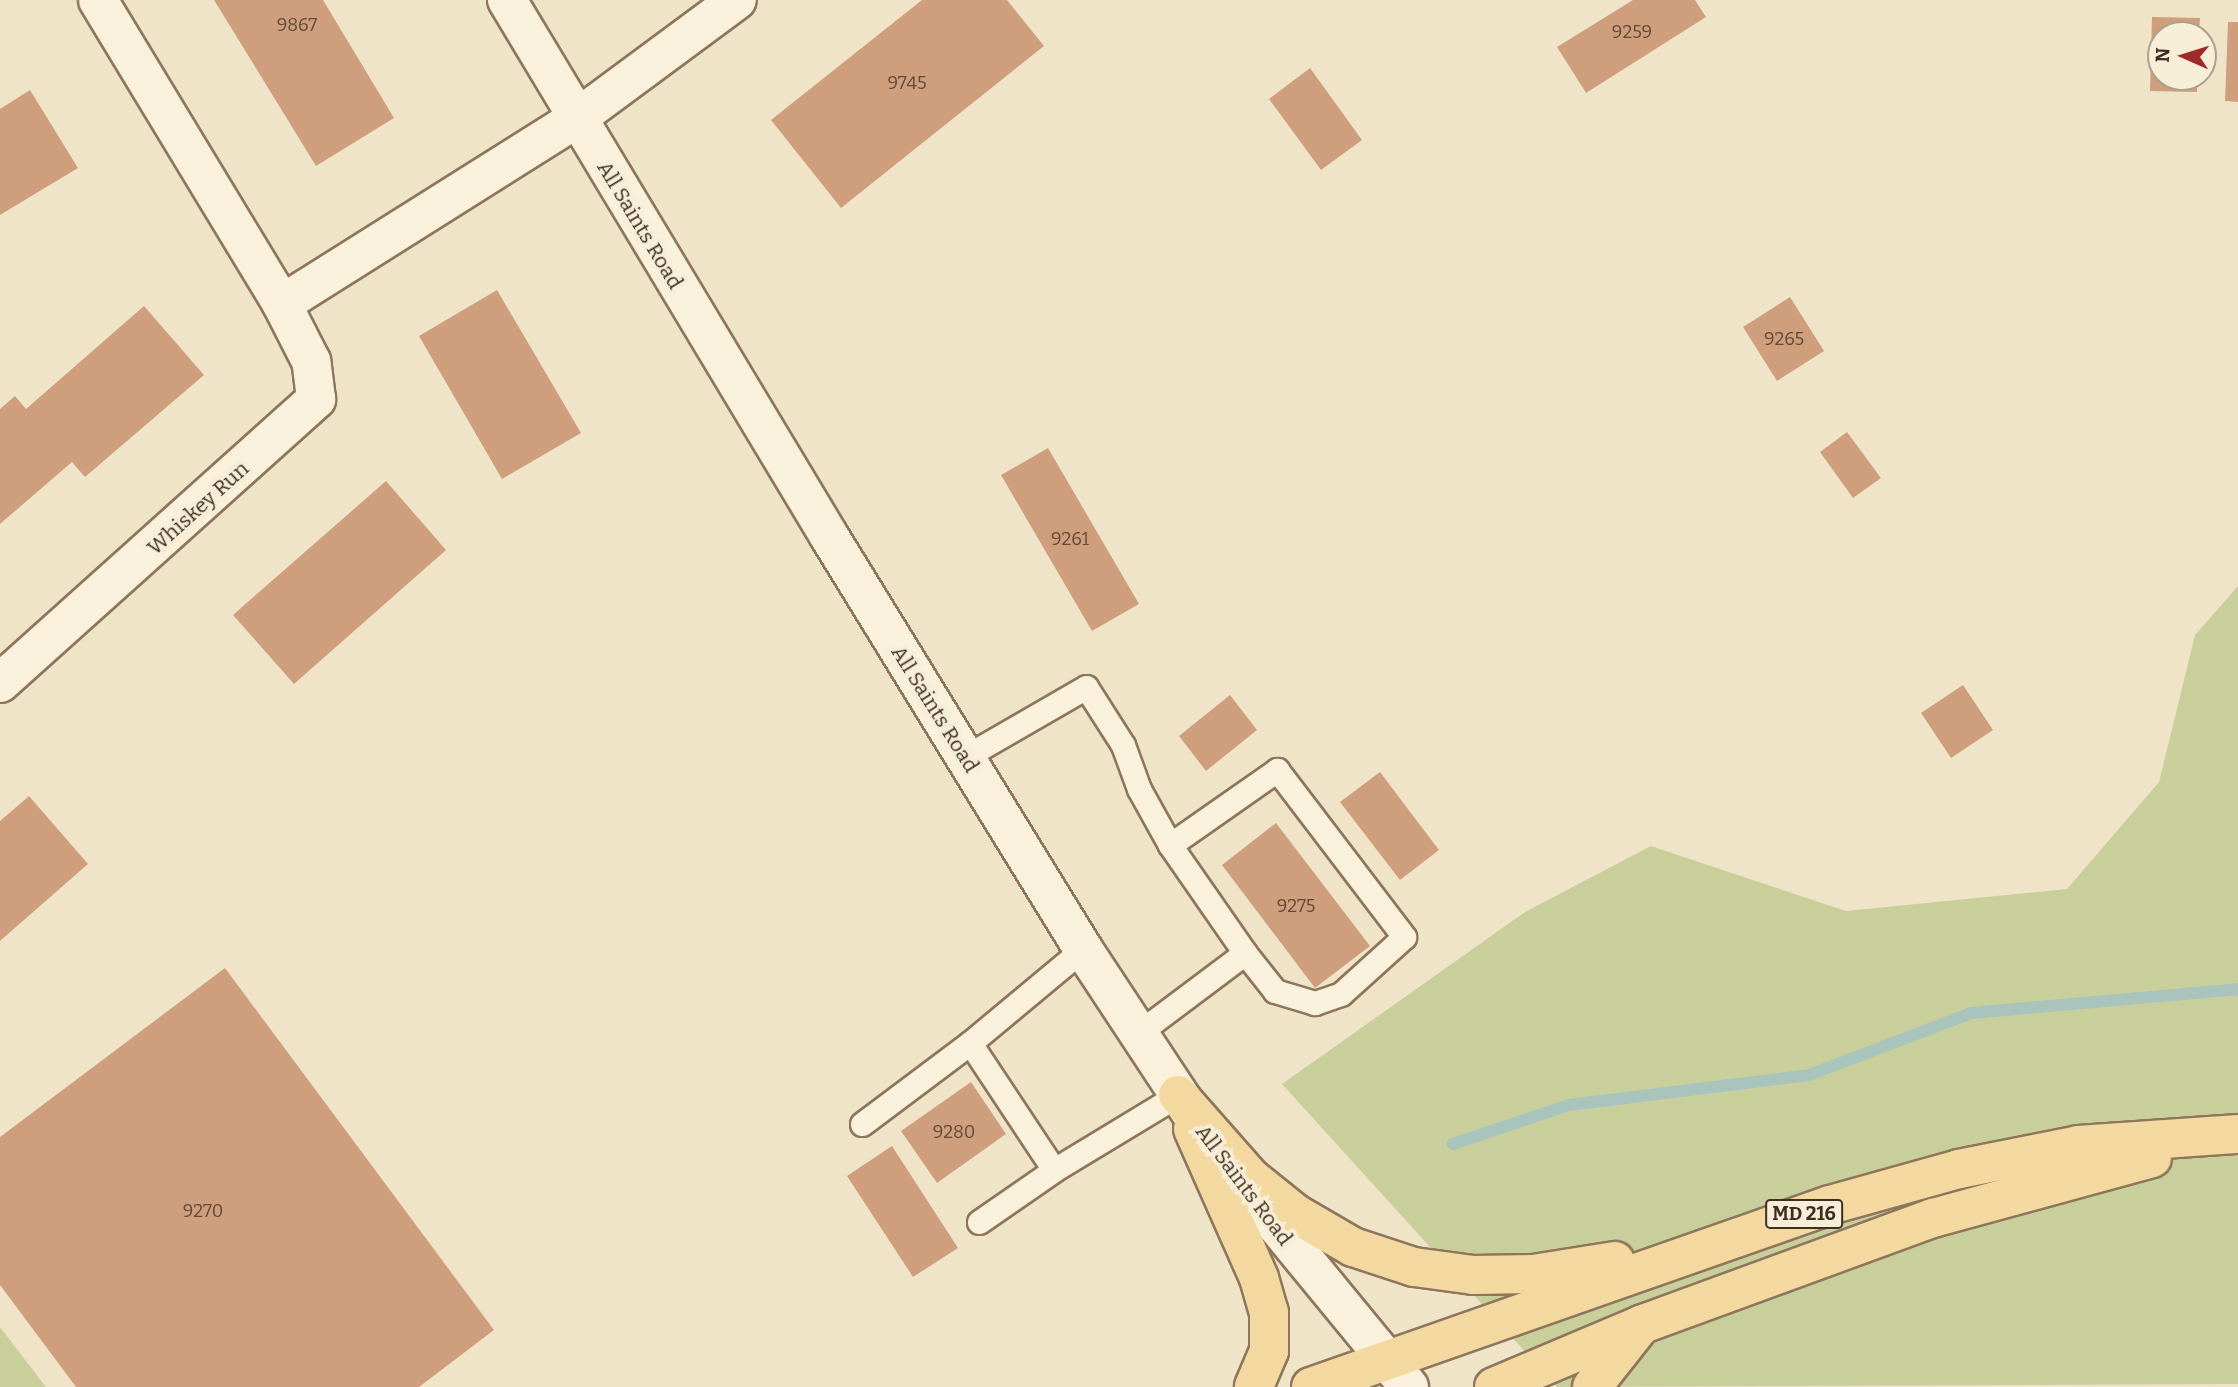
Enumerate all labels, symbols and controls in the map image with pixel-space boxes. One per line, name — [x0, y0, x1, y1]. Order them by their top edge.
house number: 9867 — [277, 14, 317, 36]
house number: 9259 — [1612, 21, 1652, 43]
north arrow — [2147, 21, 2217, 91]
text: N — [2151, 47, 2174, 63]
house number: 9745 — [887, 72, 927, 94]
street label: All Saints Road — [592, 156, 688, 294]
house number: 9265 — [1764, 328, 1804, 350]
street label: Whiskey Run — [142, 456, 254, 560]
house number: 9261 — [1051, 528, 1089, 550]
street label: All Saints Road — [886, 641, 984, 777]
house number: 9275 — [1277, 895, 1315, 917]
street label: All Saints Road — [1190, 1119, 1298, 1251]
house number: 9280 — [933, 1121, 975, 1143]
road number: MD 216 — [1764, 1198, 1844, 1230]
house number: 9270 — [183, 1200, 223, 1222]

